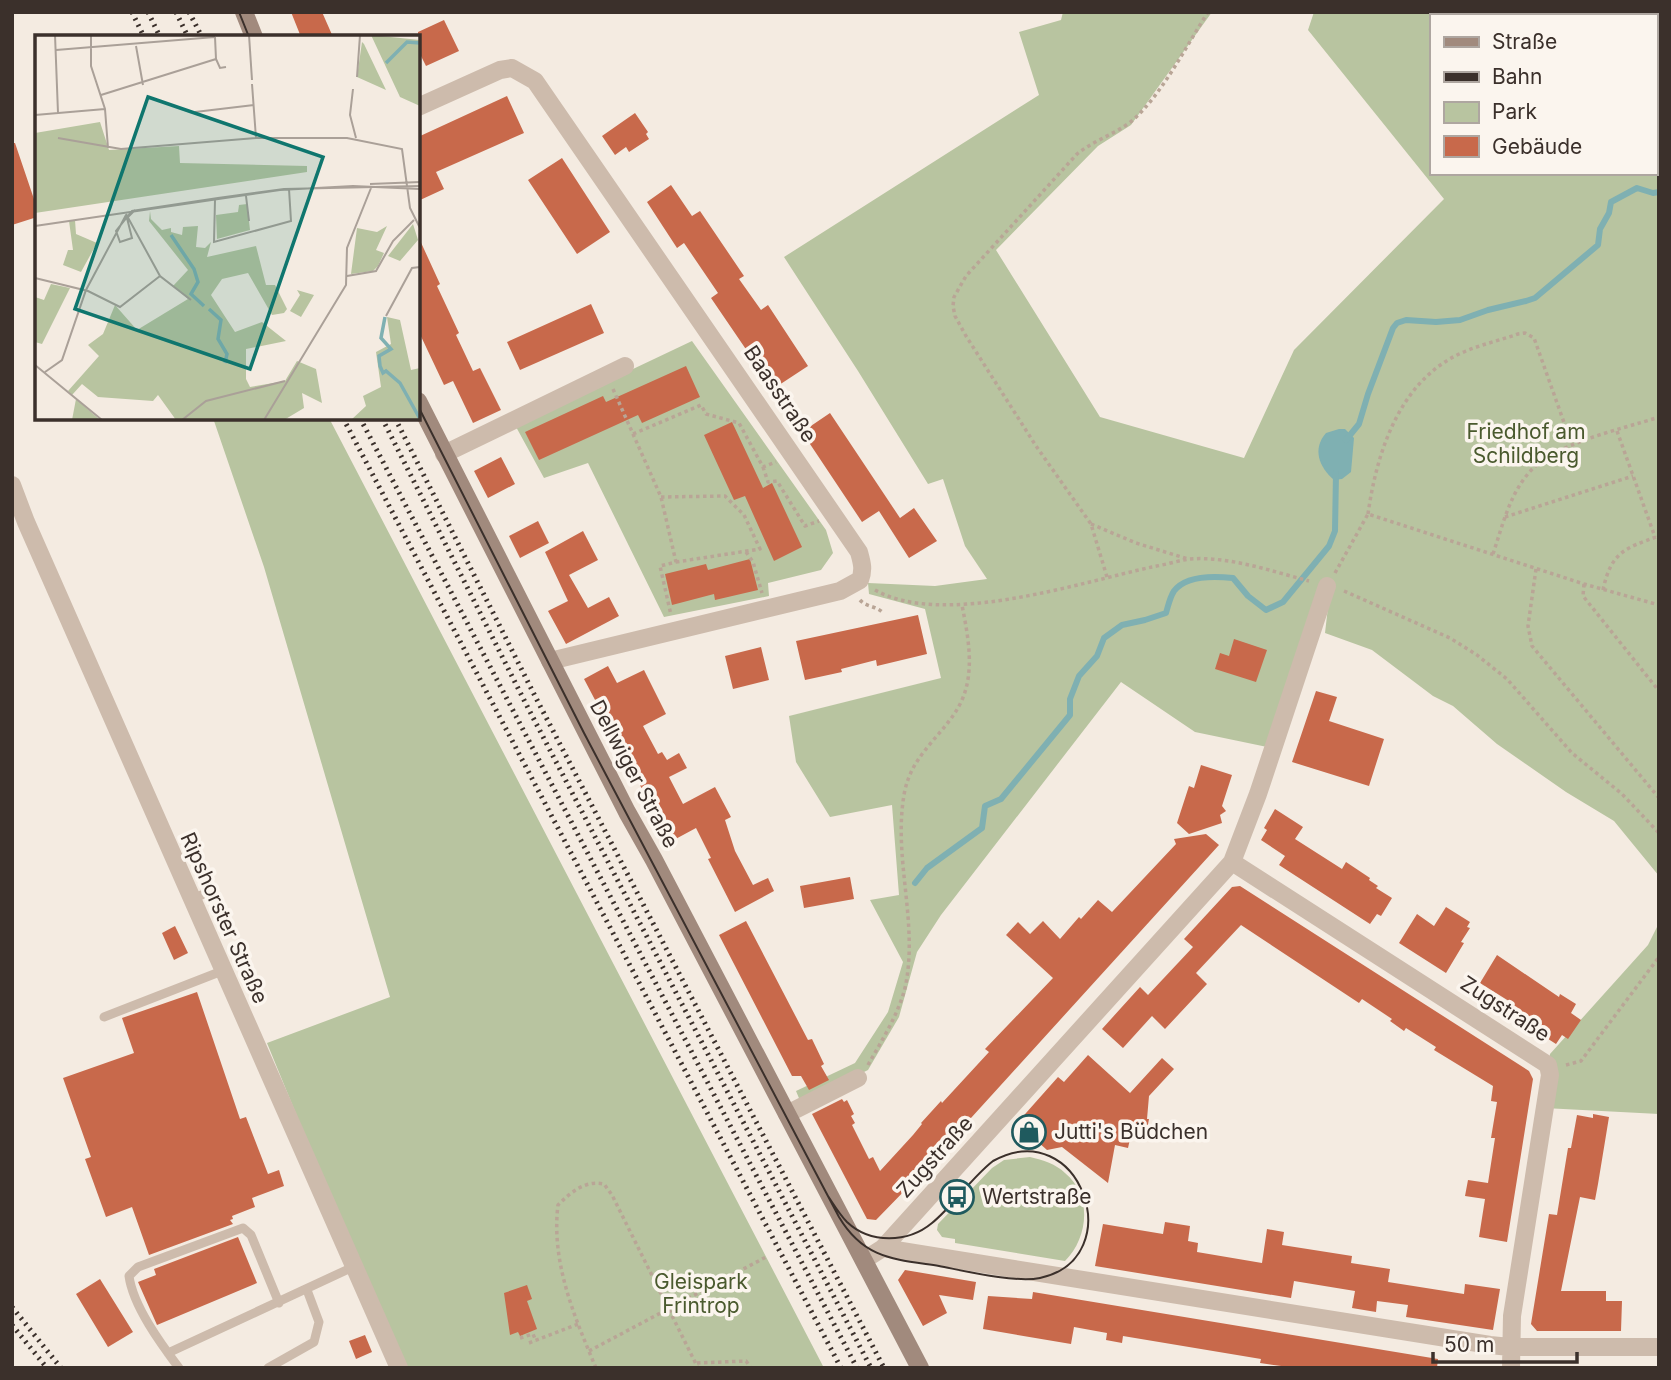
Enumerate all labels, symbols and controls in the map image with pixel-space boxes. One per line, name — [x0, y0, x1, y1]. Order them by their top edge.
legend — [1430, 14, 1657, 175]
text: Straße — [1492, 29, 1557, 54]
inset map — [35, 35, 420, 420]
text: Bahn — [1492, 64, 1542, 89]
text: Park — [1492, 99, 1537, 124]
text: Gebäude — [1492, 134, 1582, 159]
street label: Baasstraße — [739, 341, 822, 447]
park label: Friedhof am Schildberg — [1466, 419, 1586, 468]
street label: Dellwiger Straße — [585, 695, 684, 852]
street label: Ripshorster Straße — [176, 828, 273, 1007]
street label: Zugstraße — [1456, 970, 1555, 1047]
street label: Zugstraße — [891, 1111, 978, 1203]
shop icon: Jutti's Büdchen — [1010, 1113, 1048, 1151]
place label: Jutti's Büdchen — [1054, 1119, 1208, 1144]
bus stop icon: Wertstraße — [938, 1178, 976, 1216]
place label: Wertstraße — [982, 1184, 1092, 1209]
park label: Gleispark Frintrop — [654, 1269, 748, 1318]
scale bar — [1433, 1320, 1576, 1364]
text: 50 m — [1444, 1332, 1494, 1357]

